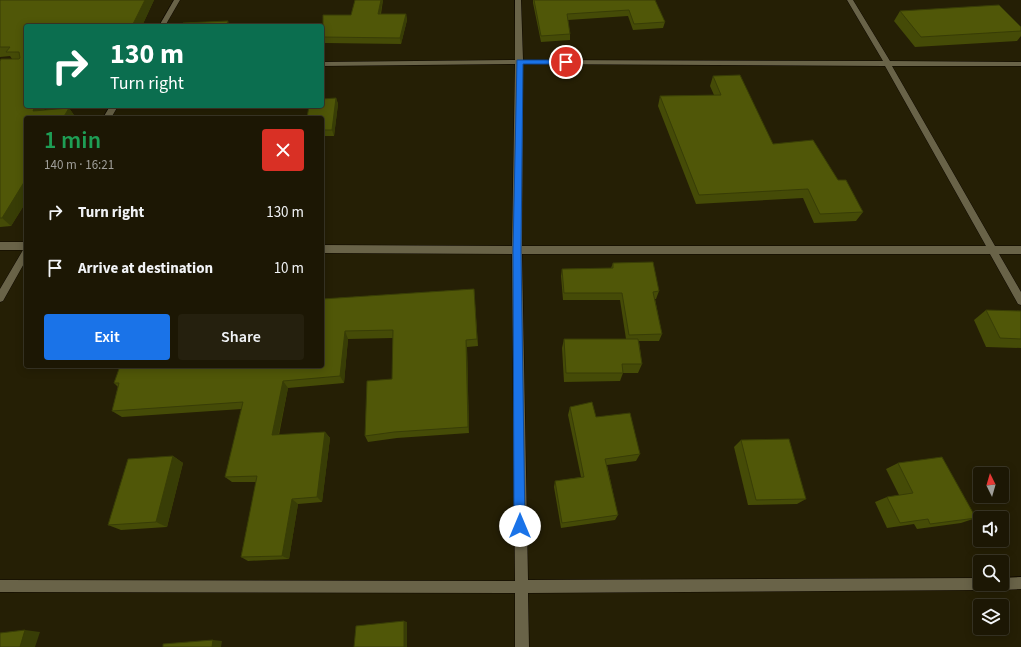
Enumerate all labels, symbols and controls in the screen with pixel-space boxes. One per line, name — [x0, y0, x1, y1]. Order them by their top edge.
text: 130 m — [110, 34, 184, 74]
icon: right — [44, 40, 96, 92]
pin — [549, 45, 583, 79]
icon: arrive — [555, 51, 577, 73]
text: Turn right — [110, 71, 184, 96]
text: 1 min — [44, 123, 101, 158]
button: close — [262, 129, 304, 171]
text: 140 m · 16:21 — [44, 156, 114, 174]
icon: right — [44, 201, 66, 223]
text: Turn right — [78, 202, 144, 223]
text: 130 m — [266, 202, 304, 223]
icon: arrive — [44, 257, 66, 279]
text: Arrive at destination — [78, 258, 213, 279]
text: 10 m — [274, 258, 304, 279]
button: Exit — [44, 314, 170, 360]
button: Share — [178, 314, 304, 360]
north arrow — [973, 467, 1009, 503]
map controls — [973, 467, 1009, 635]
position arrow — [499, 505, 541, 547]
button: sound — [973, 511, 1009, 547]
button: search — [973, 555, 1009, 591]
button: layers — [973, 599, 1009, 635]

